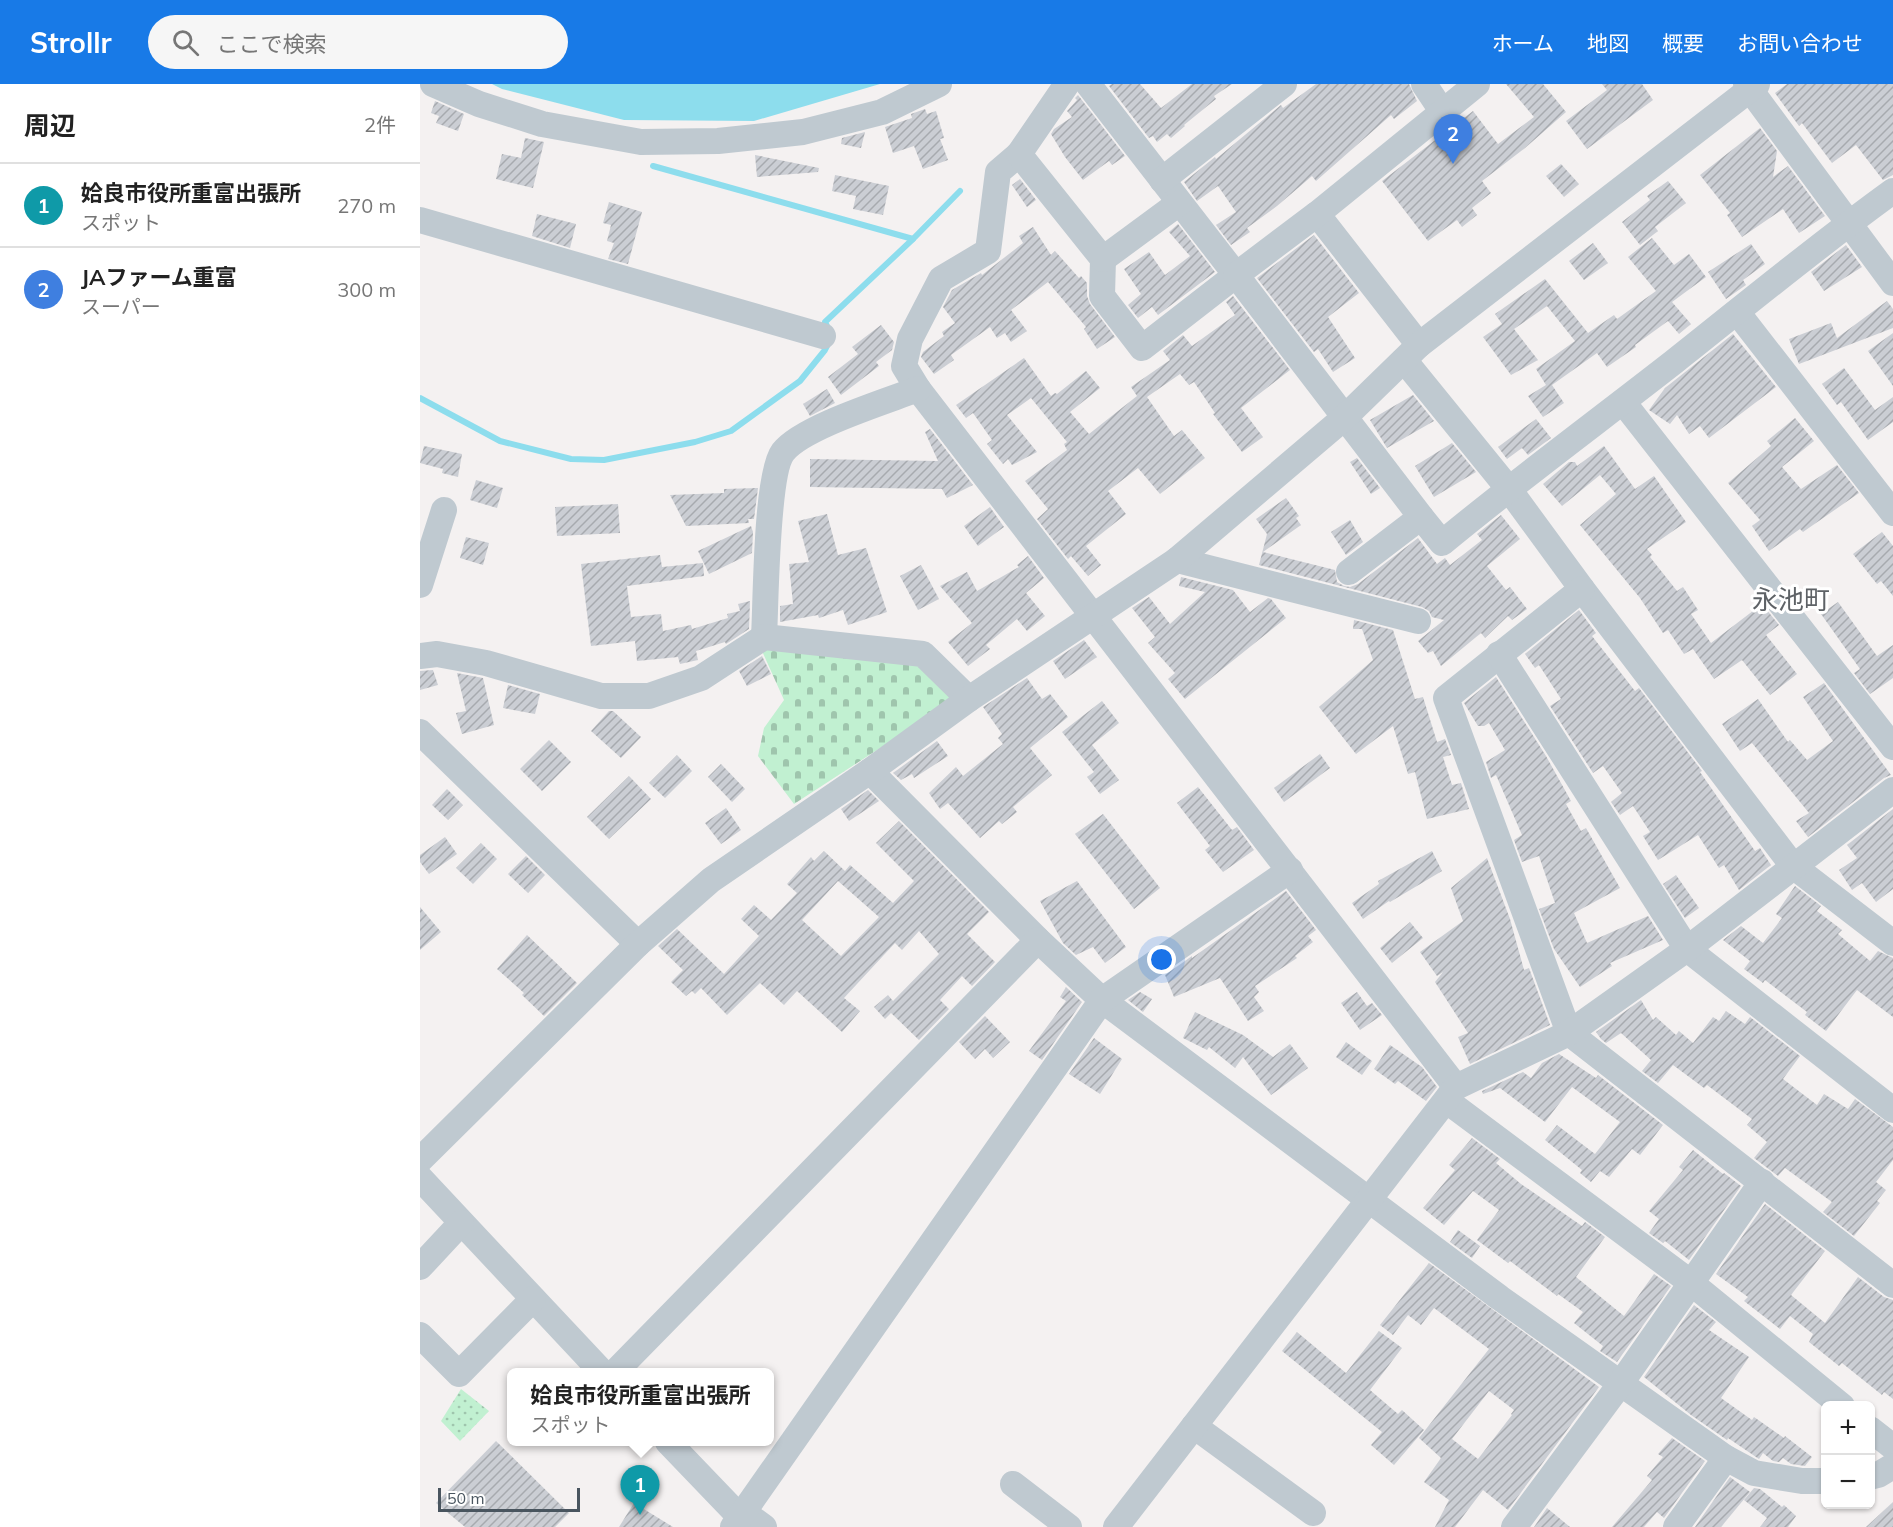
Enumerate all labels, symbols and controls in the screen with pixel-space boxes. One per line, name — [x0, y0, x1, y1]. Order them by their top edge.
search box — [148, 15, 568, 69]
text: Strollr — [30, 25, 112, 60]
icon: search — [169, 26, 202, 59]
text: ここで検索 — [217, 30, 327, 58]
text: ホーム — [1492, 30, 1554, 56]
text: 地図 — [1587, 30, 1629, 56]
text: 概要 — [1662, 30, 1704, 56]
text: お問い合わせ — [1737, 30, 1863, 56]
text: 周辺 — [24, 109, 76, 142]
text: 2件 — [364, 112, 396, 137]
pin: 2 — [1434, 115, 1472, 164]
text: 姶良市役所重富出張所 — [81, 179, 301, 207]
text: 1 — [38, 193, 50, 218]
text: 270 m — [337, 193, 396, 218]
text: スポット — [81, 210, 161, 235]
text: JAファーム重富 — [81, 263, 237, 291]
text: 2 — [38, 277, 50, 302]
text: 300 m — [337, 277, 396, 302]
text: スーパー — [81, 294, 161, 319]
district label: 永池町 — [1752, 583, 1830, 616]
your location — [1147, 945, 1176, 974]
popup — [507, 1368, 774, 1446]
text: 姶良市役所重富出張所 — [530, 1381, 751, 1409]
map controls — [1821, 1401, 1875, 1509]
button: + — [1821, 1401, 1875, 1455]
text: スポット — [530, 1412, 610, 1437]
button: − — [1821, 1455, 1875, 1509]
pin: 1 — [620, 1466, 660, 1515]
scale bar — [438, 1485, 580, 1512]
text: 50 m — [447, 1488, 484, 1508]

